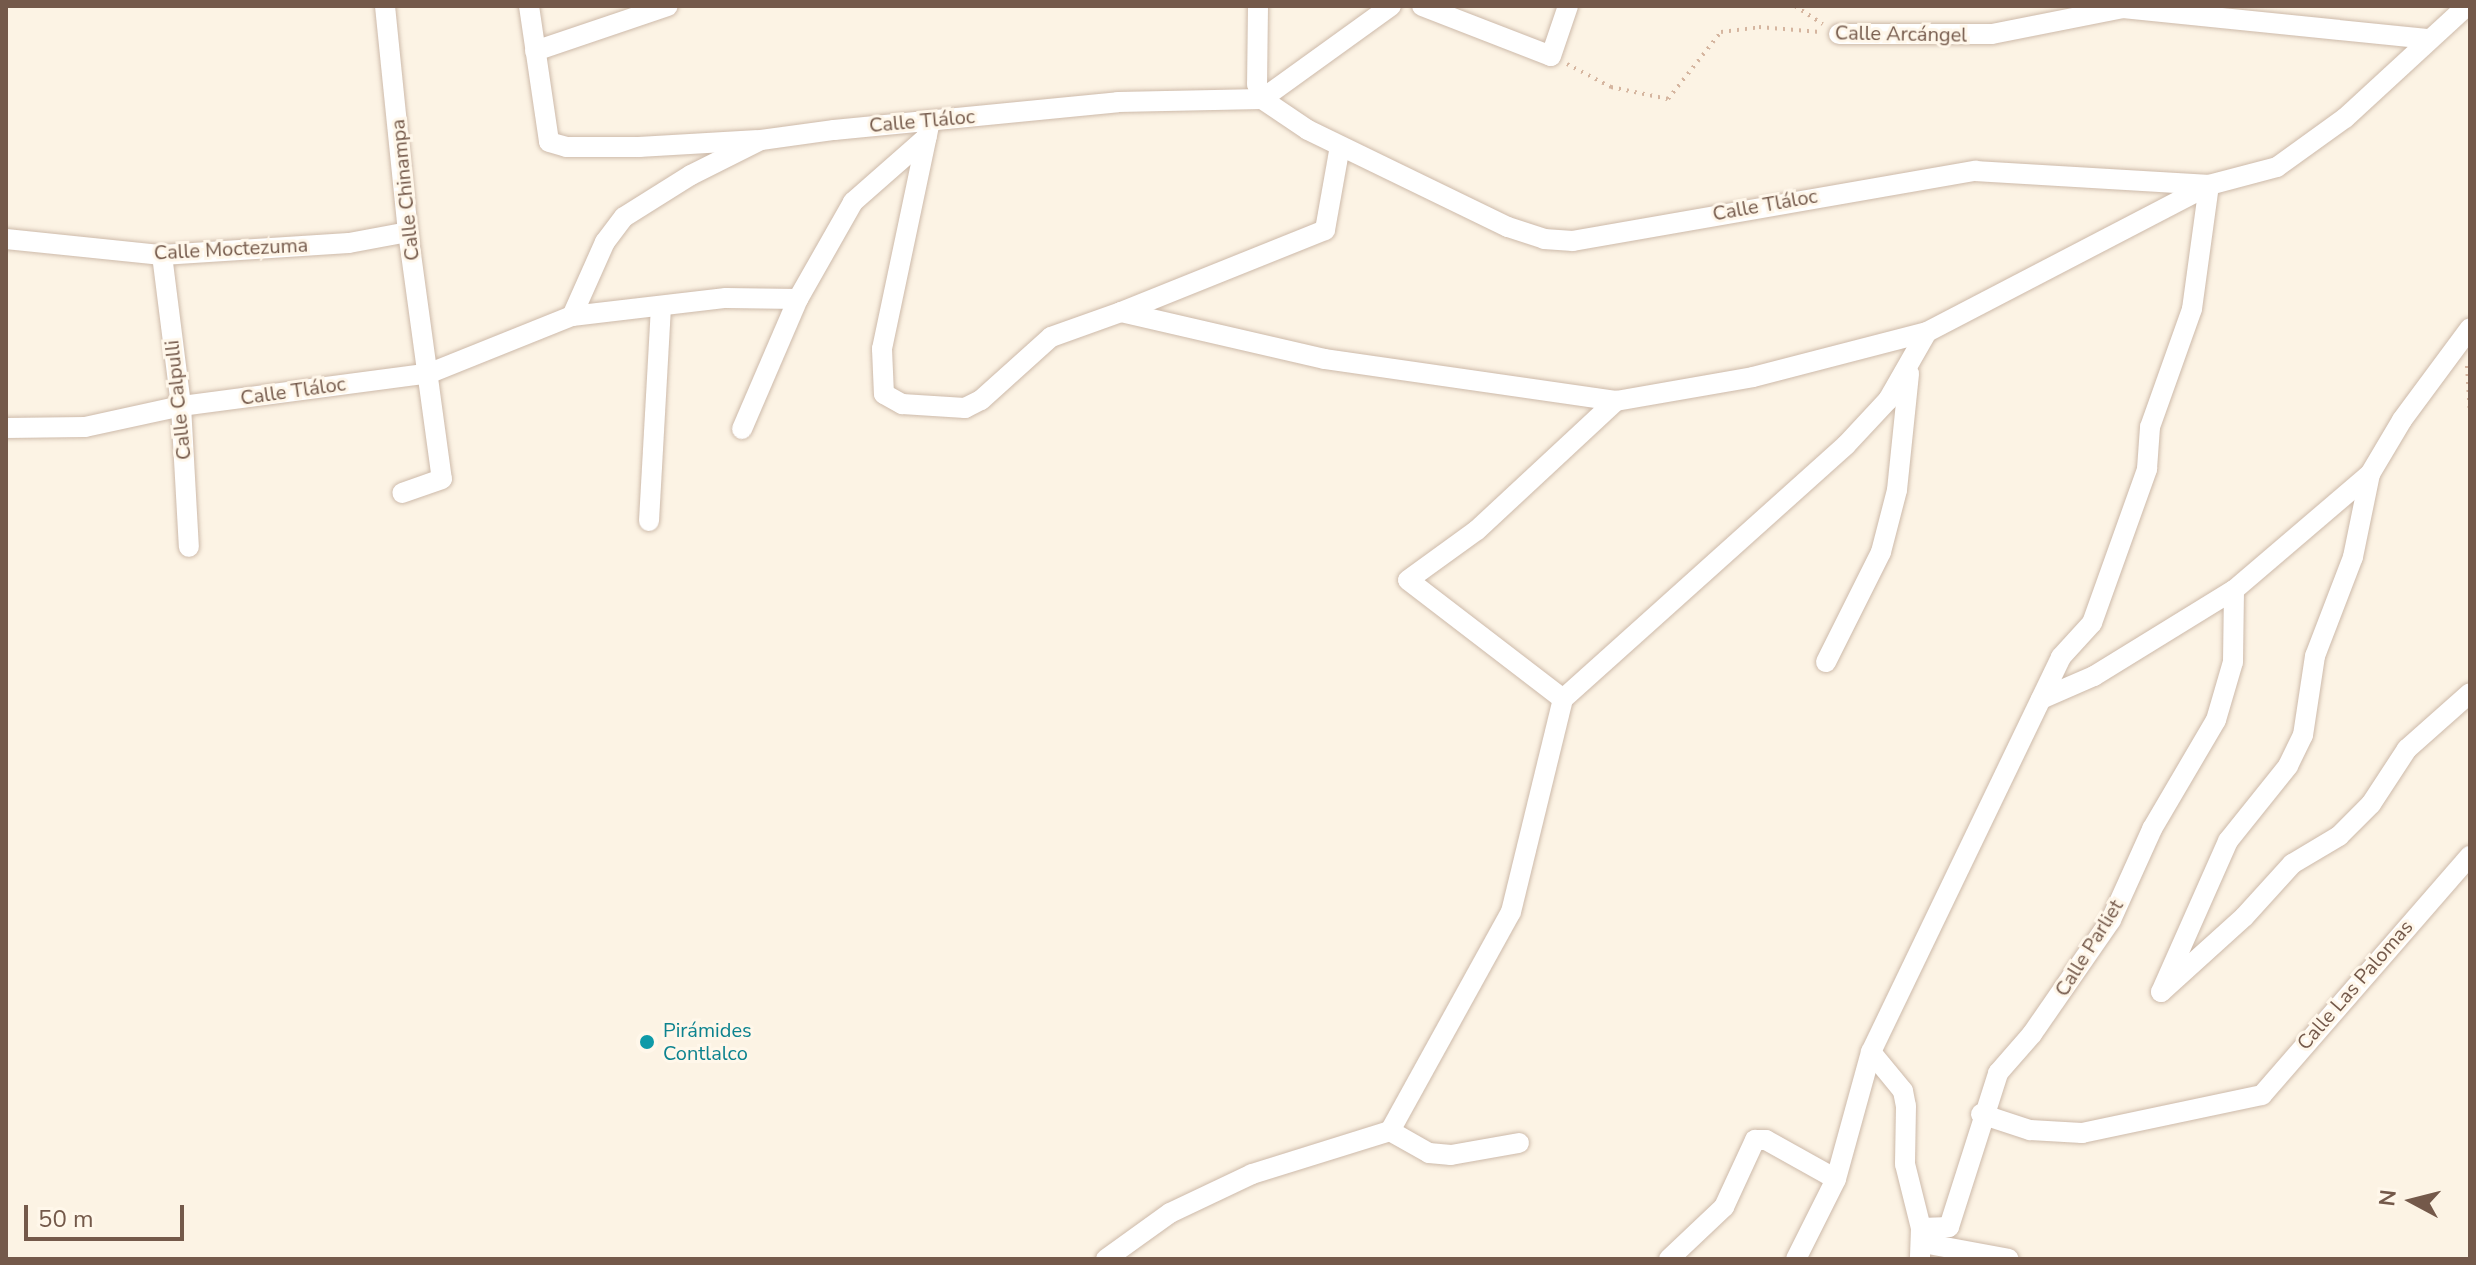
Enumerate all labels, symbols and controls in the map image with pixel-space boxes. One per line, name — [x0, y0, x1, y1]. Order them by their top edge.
street label: Calle Arcángel — [1835, 21, 1967, 47]
street label: Calle Tláloc — [868, 104, 976, 138]
street label: Calle Chinampa — [386, 118, 424, 262]
street label: Calle Tláloc — [1711, 184, 1819, 226]
street label: Calle Moctezuma — [153, 233, 309, 265]
street label: Calle Calpulli — [160, 339, 196, 461]
street label: Calle Tláloc — [239, 372, 347, 410]
street label: Calle Parliet — [2050, 895, 2128, 1001]
street label: Calle Las Palomas — [2292, 915, 2418, 1055]
place label: Pirámides Contlalco — [663, 1018, 752, 1065]
marker: Pirámides Contlalco — [638, 1033, 656, 1051]
north arrow — [2372, 1161, 2452, 1241]
text: N — [2372, 1188, 2404, 1208]
scale bar — [28, 1189, 188, 1239]
text: 50 m — [38, 1203, 94, 1235]

